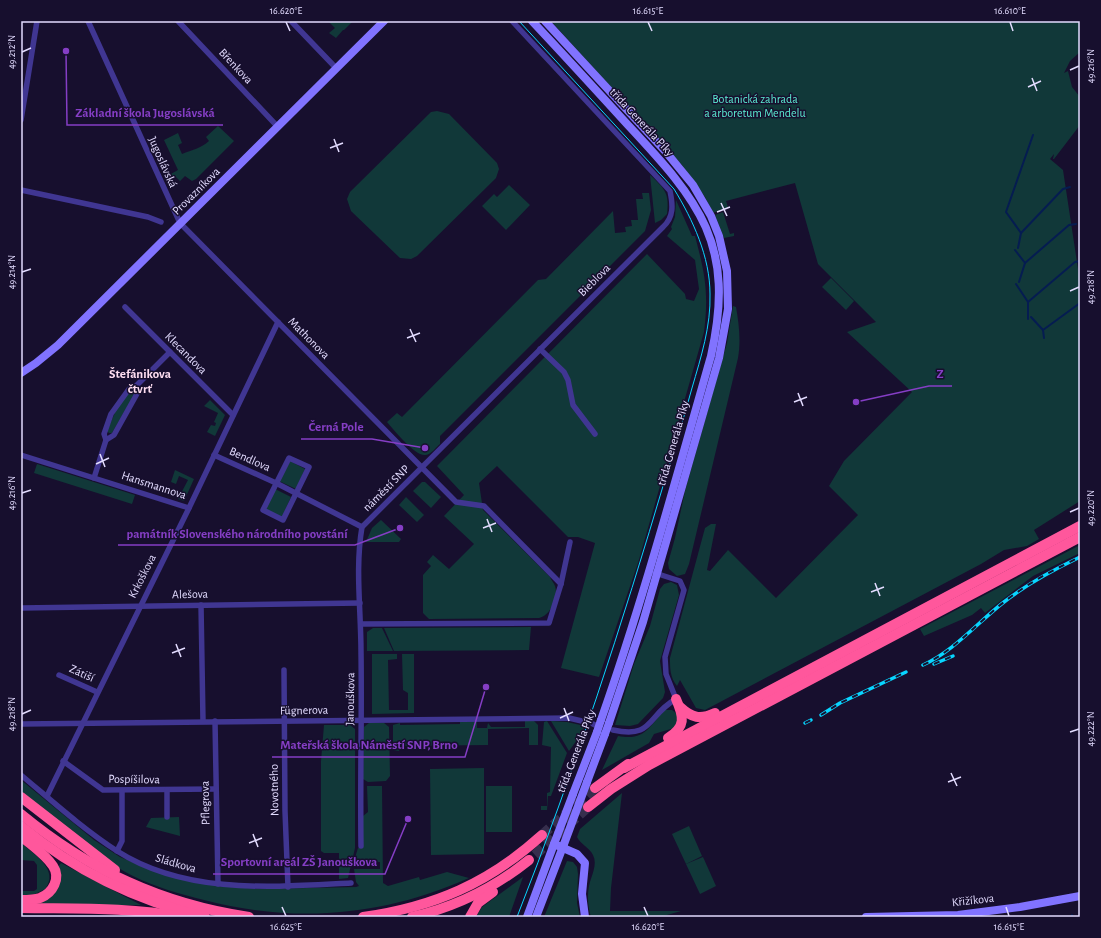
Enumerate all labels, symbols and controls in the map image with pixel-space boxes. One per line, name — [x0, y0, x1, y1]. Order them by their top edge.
text: 16.620°E — [270, 6, 303, 16]
text: 16.615°E — [633, 6, 663, 16]
text: 16.610°E — [994, 6, 1026, 16]
text: 49.212°N — [7, 35, 17, 69]
street label: Břenkova — [217, 46, 255, 86]
text: 49.216°N — [1086, 49, 1096, 83]
street label: třída Generála Píky — [607, 86, 676, 159]
park label: Botanická zahrada a arboretum Mendelu — [704, 93, 806, 119]
callout: Základní škola Jugoslávská — [67, 100, 223, 125]
text: Základní škola Jugoslávská — [75, 107, 215, 120]
street label: Jugoslávská — [146, 135, 180, 190]
street label: Provazníkova — [170, 165, 222, 217]
text: 49.214°N — [7, 255, 17, 289]
street label: Bieblova — [576, 261, 613, 298]
text: 49.218°N — [1086, 270, 1096, 304]
street label: Mathonova — [286, 315, 332, 361]
street label: Klecandova — [163, 330, 209, 376]
callout: Z — [929, 361, 952, 386]
district label: Štefánikova čtvrť — [109, 367, 171, 396]
text: Z — [936, 368, 944, 381]
street label: třída Generála Píky — [655, 399, 692, 487]
callout: Černá Pole — [301, 414, 372, 439]
text: Černá Pole — [308, 420, 364, 434]
street label: Bendlova — [228, 445, 273, 473]
street label: náměstí SNP — [361, 463, 411, 513]
street label: Hansmannova — [120, 469, 188, 501]
text: 49.216°N — [7, 476, 17, 510]
text: 49.220°N — [1086, 490, 1096, 526]
callout: památník Slovenského národního povstání — [118, 520, 355, 545]
text: památník Slovenského národního povstání — [126, 528, 348, 541]
street label: Krkoškova — [126, 552, 158, 600]
street label: Alešova — [172, 588, 209, 600]
street label: Zátiší — [68, 662, 96, 684]
street label: Janouškova — [344, 672, 356, 726]
text: 49.218°N — [7, 697, 17, 731]
street label: Fügnerova — [280, 704, 329, 716]
street label: třída Generála Píky — [555, 708, 598, 795]
text: 49.222°N — [1086, 711, 1096, 747]
callout: Mateřská škola Náměstí SNP, Brno — [272, 732, 465, 757]
text: Mateřská škola Náměstí SNP, Brno — [280, 739, 458, 752]
street label: Novotného — [268, 764, 280, 816]
street label: Pospíšilova — [108, 773, 160, 785]
street label: Pflegrova — [199, 780, 211, 825]
callout: Sportovní areál ZŠ Janouškova — [213, 849, 385, 874]
street label: Sládkova — [154, 851, 198, 875]
text: Sportovní areál ZŠ Janouškova — [221, 855, 377, 869]
street label: Křižíkova — [951, 892, 995, 908]
text: 16.625°E — [270, 922, 302, 932]
text: 16.620°E — [632, 922, 665, 932]
text: 16.615°E — [994, 922, 1024, 932]

